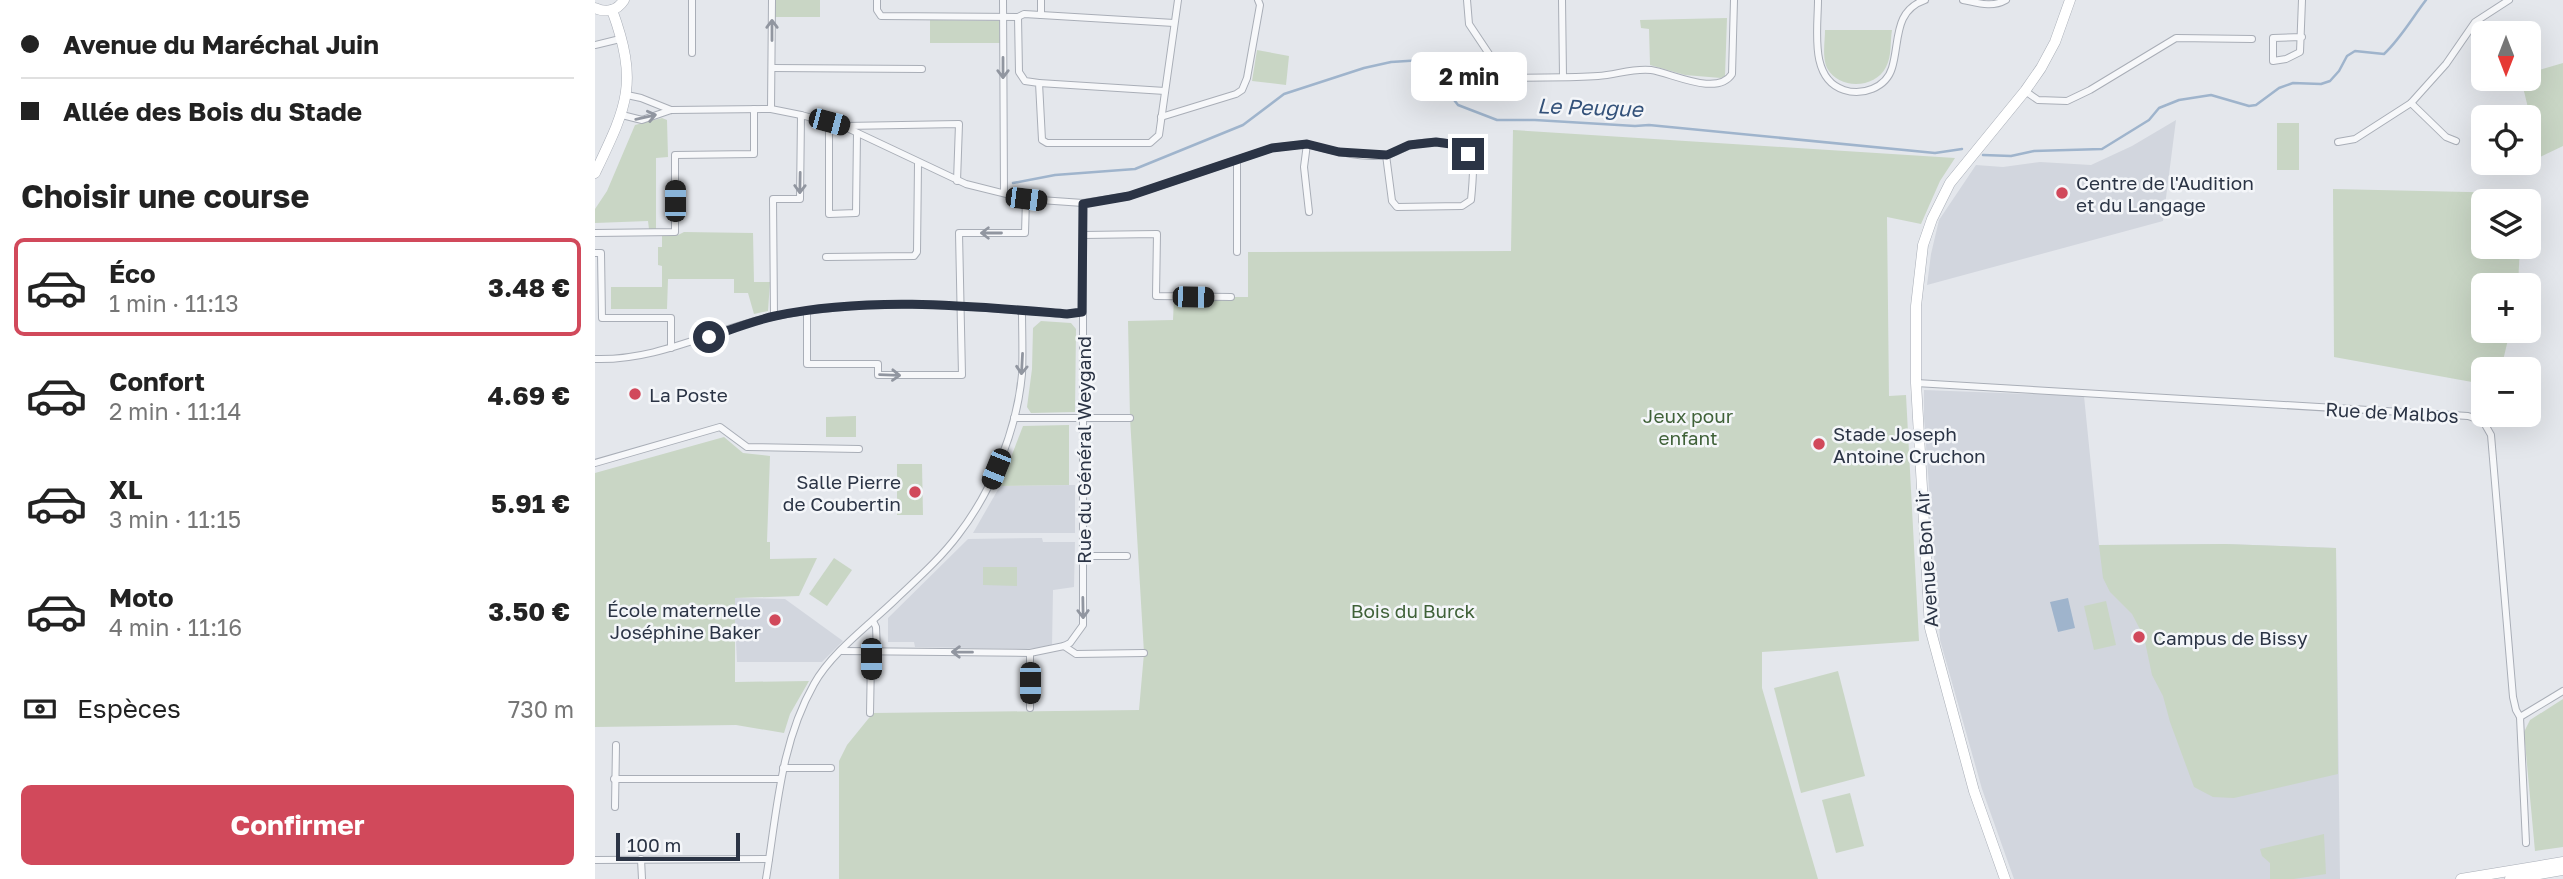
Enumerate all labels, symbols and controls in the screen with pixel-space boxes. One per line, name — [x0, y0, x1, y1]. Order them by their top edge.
one-way arrow — [765, 19, 779, 42]
north arrow — [2471, 21, 2541, 91]
map controls — [2471, 21, 2541, 427]
text: Avenue du Maréchal Juin — [63, 29, 379, 60]
callout: 2 min — [1410, 52, 1526, 102]
one-way arrow — [996, 56, 1010, 79]
text: 2 min — [1439, 62, 1499, 90]
water label: Le Peugue — [1537, 92, 1645, 122]
text: Allée des Bois du Stade — [63, 96, 362, 127]
button: locate — [2471, 105, 2541, 175]
car — [806, 106, 853, 138]
one-way arrow — [635, 110, 657, 123]
route end — [1452, 138, 1484, 170]
one-way arrow — [793, 171, 807, 194]
place label: Centre de l'Audition et du Langage — [2076, 171, 2254, 216]
text: Choisir une course — [21, 177, 309, 215]
car — [665, 180, 686, 222]
marker: Centre de l'Audition et du Langage — [2054, 185, 2070, 201]
car — [1004, 186, 1049, 212]
button: layers — [2471, 189, 2541, 259]
one-way arrow — [980, 226, 1003, 240]
icon: car — [25, 256, 88, 319]
text: Éco — [109, 258, 156, 289]
text: 3.48 € — [488, 272, 570, 303]
button: + — [2471, 273, 2541, 343]
car — [1172, 286, 1215, 308]
text: 1 min · 11:13 — [109, 289, 239, 317]
route start — [693, 321, 725, 353]
street label: Rue du Général Weygand — [1072, 336, 1095, 564]
one-way arrow — [1016, 353, 1029, 376]
button: − — [2471, 357, 2541, 427]
icon: car — [25, 364, 88, 427]
text: Confort — [109, 366, 205, 397]
one-way arrow — [878, 368, 901, 381]
text: 4.69 € — [488, 380, 570, 411]
place label: La Poste — [649, 383, 728, 406]
marker: La Poste — [627, 386, 643, 402]
text: 2 min · 11:14 — [109, 397, 242, 425]
street label: Rue de Malbos — [2325, 397, 2459, 427]
park label: Jeux pour enfant — [1643, 404, 1734, 449]
place label: Stade Joseph Antoine Cruchon — [1833, 422, 1986, 467]
marker: Stade Joseph Antoine Cruchon — [1811, 436, 1827, 452]
car — [979, 446, 1014, 492]
place label: Salle Pierre de Coubertin — [783, 470, 901, 515]
icon: car — [25, 472, 88, 535]
text: XL — [109, 474, 143, 505]
marker: Salle Pierre de Coubertin — [907, 484, 923, 500]
text: 5.91 € — [491, 488, 570, 519]
street label: Avenue Bon Air — [1910, 489, 1942, 628]
text: 3 min · 11:15 — [109, 505, 241, 533]
icon: car — [25, 580, 88, 643]
text: Moto — [109, 582, 174, 613]
text: 3.50 € — [488, 596, 570, 627]
one-way arrow — [1076, 596, 1090, 619]
place label: École maternelle Joséphine Baker — [607, 598, 762, 643]
park label: Bois du Burck — [1351, 599, 1476, 622]
marker: École maternelle Joséphine Baker — [767, 612, 783, 628]
text: 4 min · 11:16 — [109, 613, 242, 641]
place label: Campus de Bissy — [2153, 626, 2308, 649]
marker: Campus de Bissy — [2131, 629, 2147, 645]
car — [861, 638, 882, 680]
one-way arrow — [951, 645, 974, 659]
car — [1020, 662, 1041, 704]
icon: cash — [21, 690, 59, 728]
text: Espèces — [77, 693, 181, 724]
text: 730 m — [508, 695, 574, 723]
button: Confirmer — [21, 785, 574, 865]
scale bar — [616, 830, 740, 862]
text: 100 m — [627, 833, 681, 856]

